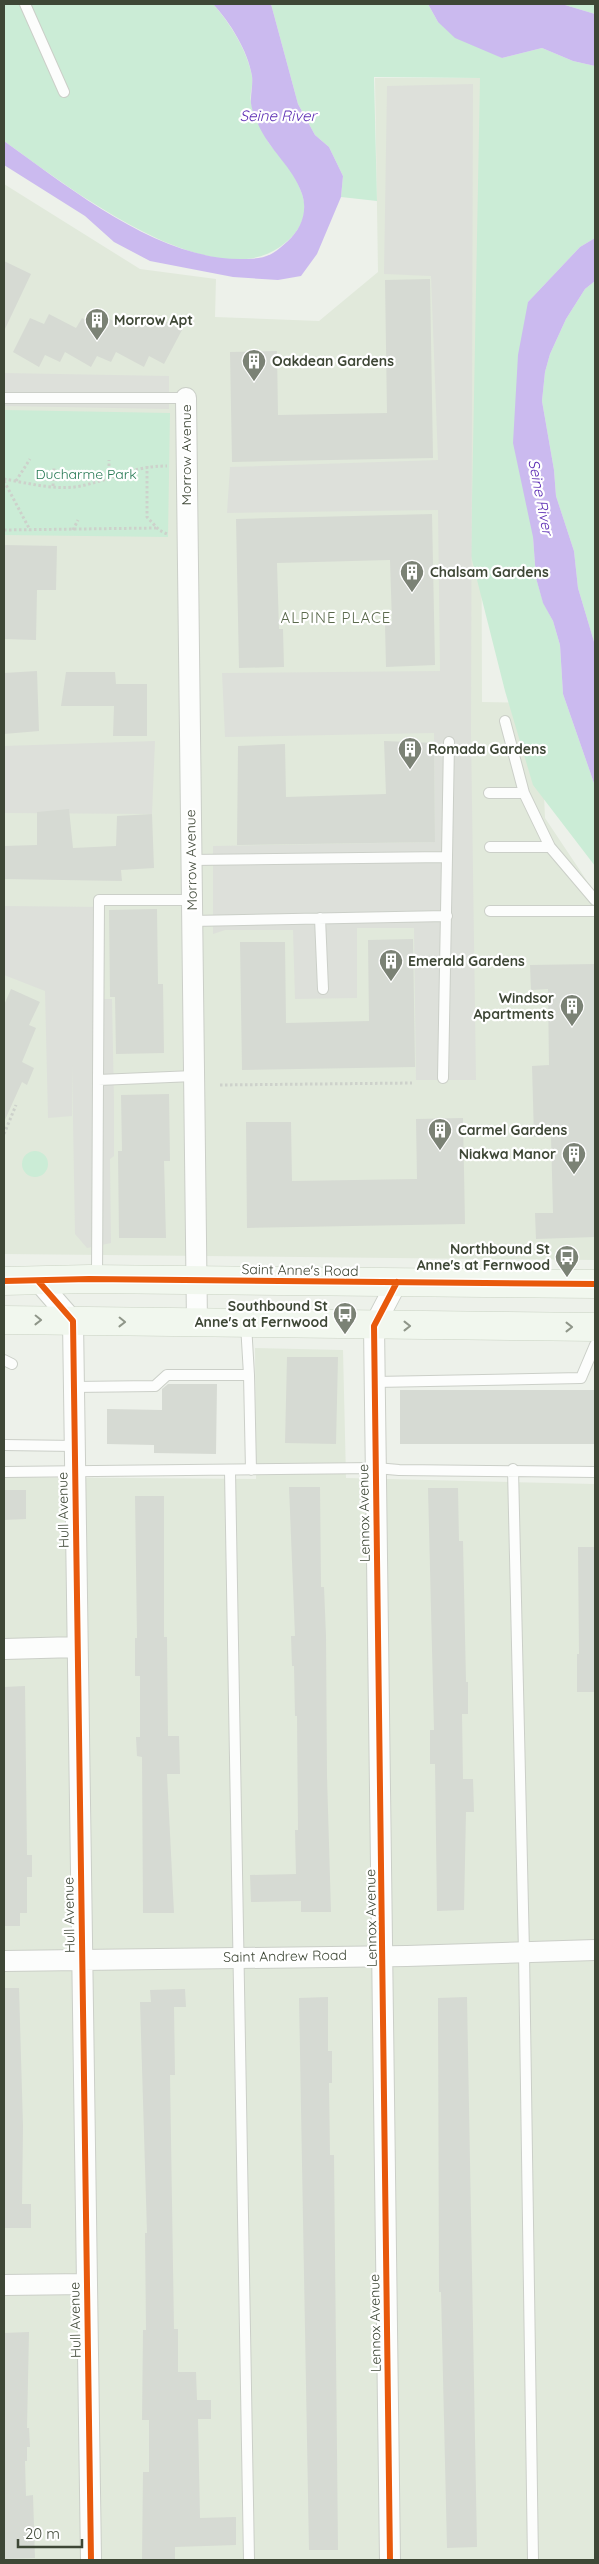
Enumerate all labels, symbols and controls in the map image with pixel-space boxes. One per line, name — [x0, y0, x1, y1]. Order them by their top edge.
water label: Seine River — [240, 106, 319, 125]
building icon: Morrow Apt — [84, 307, 110, 341]
place label: Morrow Apt — [114, 311, 193, 329]
building icon: Oakdean Gardens — [241, 348, 267, 382]
place label: Oakdean Gardens — [272, 352, 394, 370]
street label: Morrow Avenue — [177, 404, 195, 506]
water label: Seine River — [524, 458, 558, 539]
park label: Ducharme Park — [35, 465, 137, 483]
building icon: Chalsam Gardens — [399, 559, 425, 593]
place label: Chalsam Gardens — [430, 563, 549, 581]
district label: ALPINE PLACE — [281, 608, 391, 627]
building icon: Romada Gardens — [397, 736, 423, 770]
place label: Romada Gardens — [428, 740, 546, 758]
street label: Morrow Avenue — [181, 809, 201, 911]
building icon: Emerald Gardens — [378, 948, 404, 982]
place label: Emerald Gardens — [408, 952, 525, 970]
place label: Windsor Apartments — [473, 989, 554, 1023]
building icon: Windsor Apartments — [559, 993, 585, 1027]
building icon: Carmel Gardens — [427, 1117, 453, 1151]
place label: Carmel Gardens — [458, 1121, 567, 1139]
building icon: Niakwa Manor — [561, 1141, 587, 1175]
place label: Niakwa Manor — [459, 1145, 556, 1163]
place label: Northbound St Anne's at Fernwood — [417, 1240, 550, 1274]
bus stop icon: Northbound St Anne's at Fernwood — [554, 1244, 580, 1278]
street label: Saint Anne's Road — [241, 1260, 359, 1280]
place label: Southbound St Anne's at Fernwood — [195, 1297, 328, 1331]
bus stop icon: Southbound St Anne's at Fernwood — [332, 1301, 358, 1335]
one-way arrow — [35, 1315, 43, 1325]
one-way arrow — [118, 1317, 126, 1327]
one-way arrow — [403, 1321, 411, 1331]
one-way arrow — [566, 1322, 573, 1332]
street label: Lennox Avenue — [354, 1464, 374, 1562]
street label: Hull Avenue — [53, 1472, 73, 1548]
street label: Lennox Avenue — [361, 1869, 381, 1967]
street label: Hull Avenue — [59, 1877, 79, 1953]
street label: Saint Andrew Road — [223, 1946, 347, 1966]
street label: Lennox Avenue — [365, 2274, 385, 2372]
street label: Hull Avenue — [65, 2282, 85, 2358]
scale bar — [18, 2516, 81, 2548]
text: 20 m — [25, 2524, 60, 2543]

